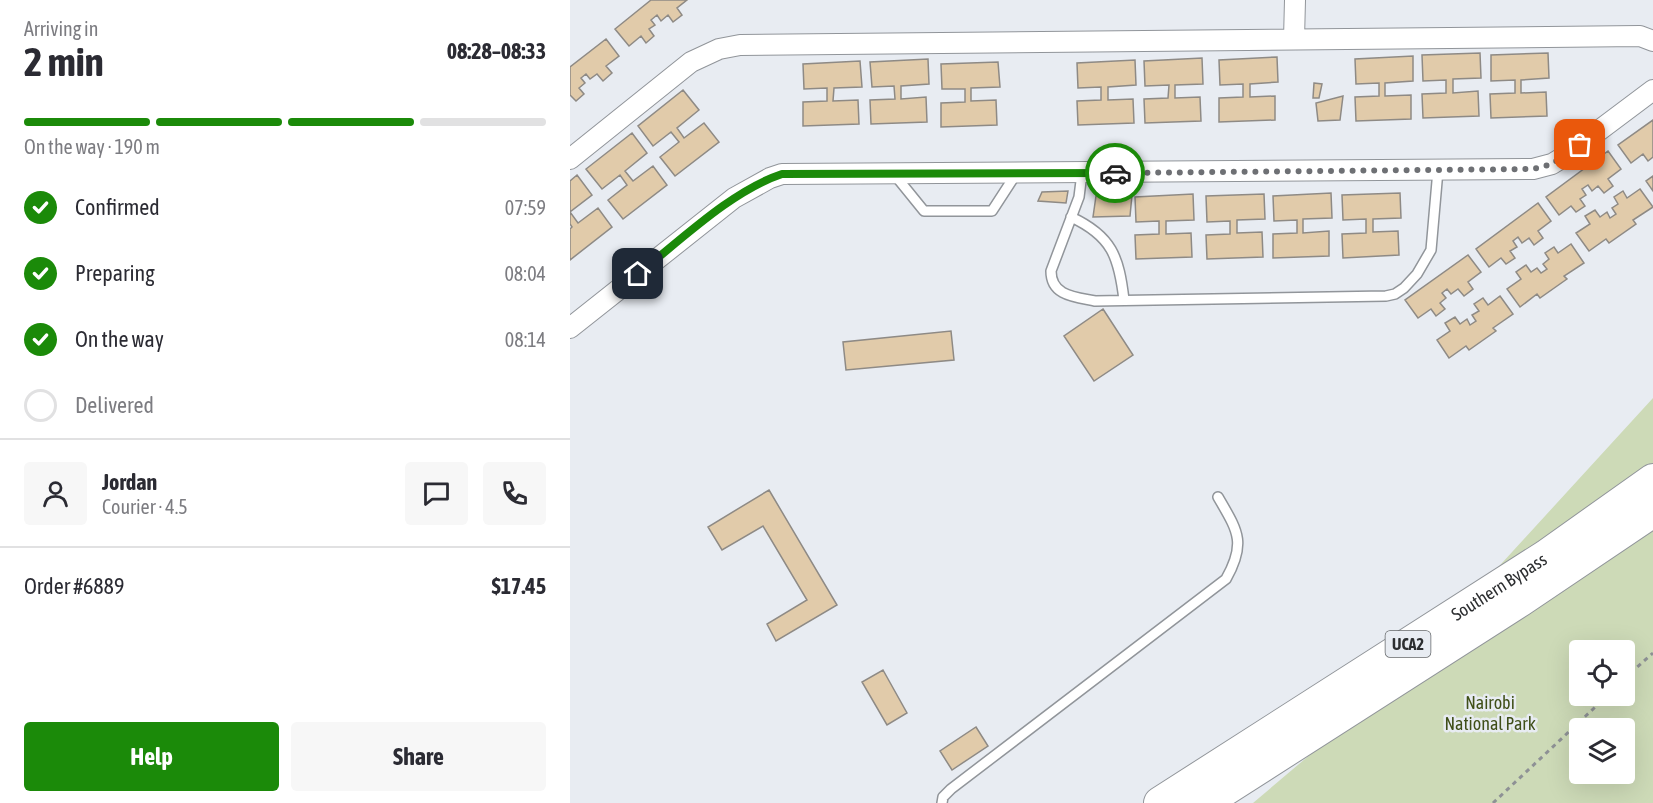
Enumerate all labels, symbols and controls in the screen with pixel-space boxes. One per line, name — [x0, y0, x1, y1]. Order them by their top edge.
text: Arriving in — [24, 17, 98, 40]
text: 08:28–08:33 — [447, 38, 546, 64]
text: 2 min — [24, 40, 104, 84]
pin — [1554, 119, 1605, 170]
icon: bag — [1563, 128, 1596, 161]
text: On the way · 190 m — [24, 135, 160, 158]
courier — [1085, 143, 1145, 203]
icon: car — [1099, 157, 1132, 190]
icon: check — [24, 191, 57, 224]
text: Confirmed — [75, 194, 160, 220]
text: 07:59 — [505, 196, 546, 219]
pin — [612, 248, 663, 299]
icon: check — [24, 257, 57, 290]
icon: home — [621, 257, 654, 290]
text: Preparing — [75, 260, 155, 286]
text: 08:04 — [504, 262, 546, 285]
icon: check — [24, 323, 57, 356]
text: On the way — [75, 326, 164, 352]
text: 08:14 — [505, 328, 546, 351]
text: Delivered — [75, 392, 154, 418]
button: person — [24, 462, 87, 525]
button: chat — [405, 462, 468, 525]
button: phone — [483, 462, 546, 525]
text: Jordan — [102, 469, 157, 495]
text: Courier · 4.5 — [102, 495, 188, 518]
street label: Southern Bypass — [1447, 548, 1550, 625]
text: Order #6889 — [24, 573, 124, 599]
text: $17.45 — [491, 573, 546, 599]
road number: UCA2 — [1386, 631, 1430, 657]
map controls — [1569, 640, 1635, 784]
button: locate — [1569, 640, 1635, 706]
park label: Nairobi National Park — [1444, 692, 1536, 734]
button: layers — [1569, 718, 1635, 784]
button: Help — [24, 722, 279, 791]
button: Share — [291, 722, 546, 791]

